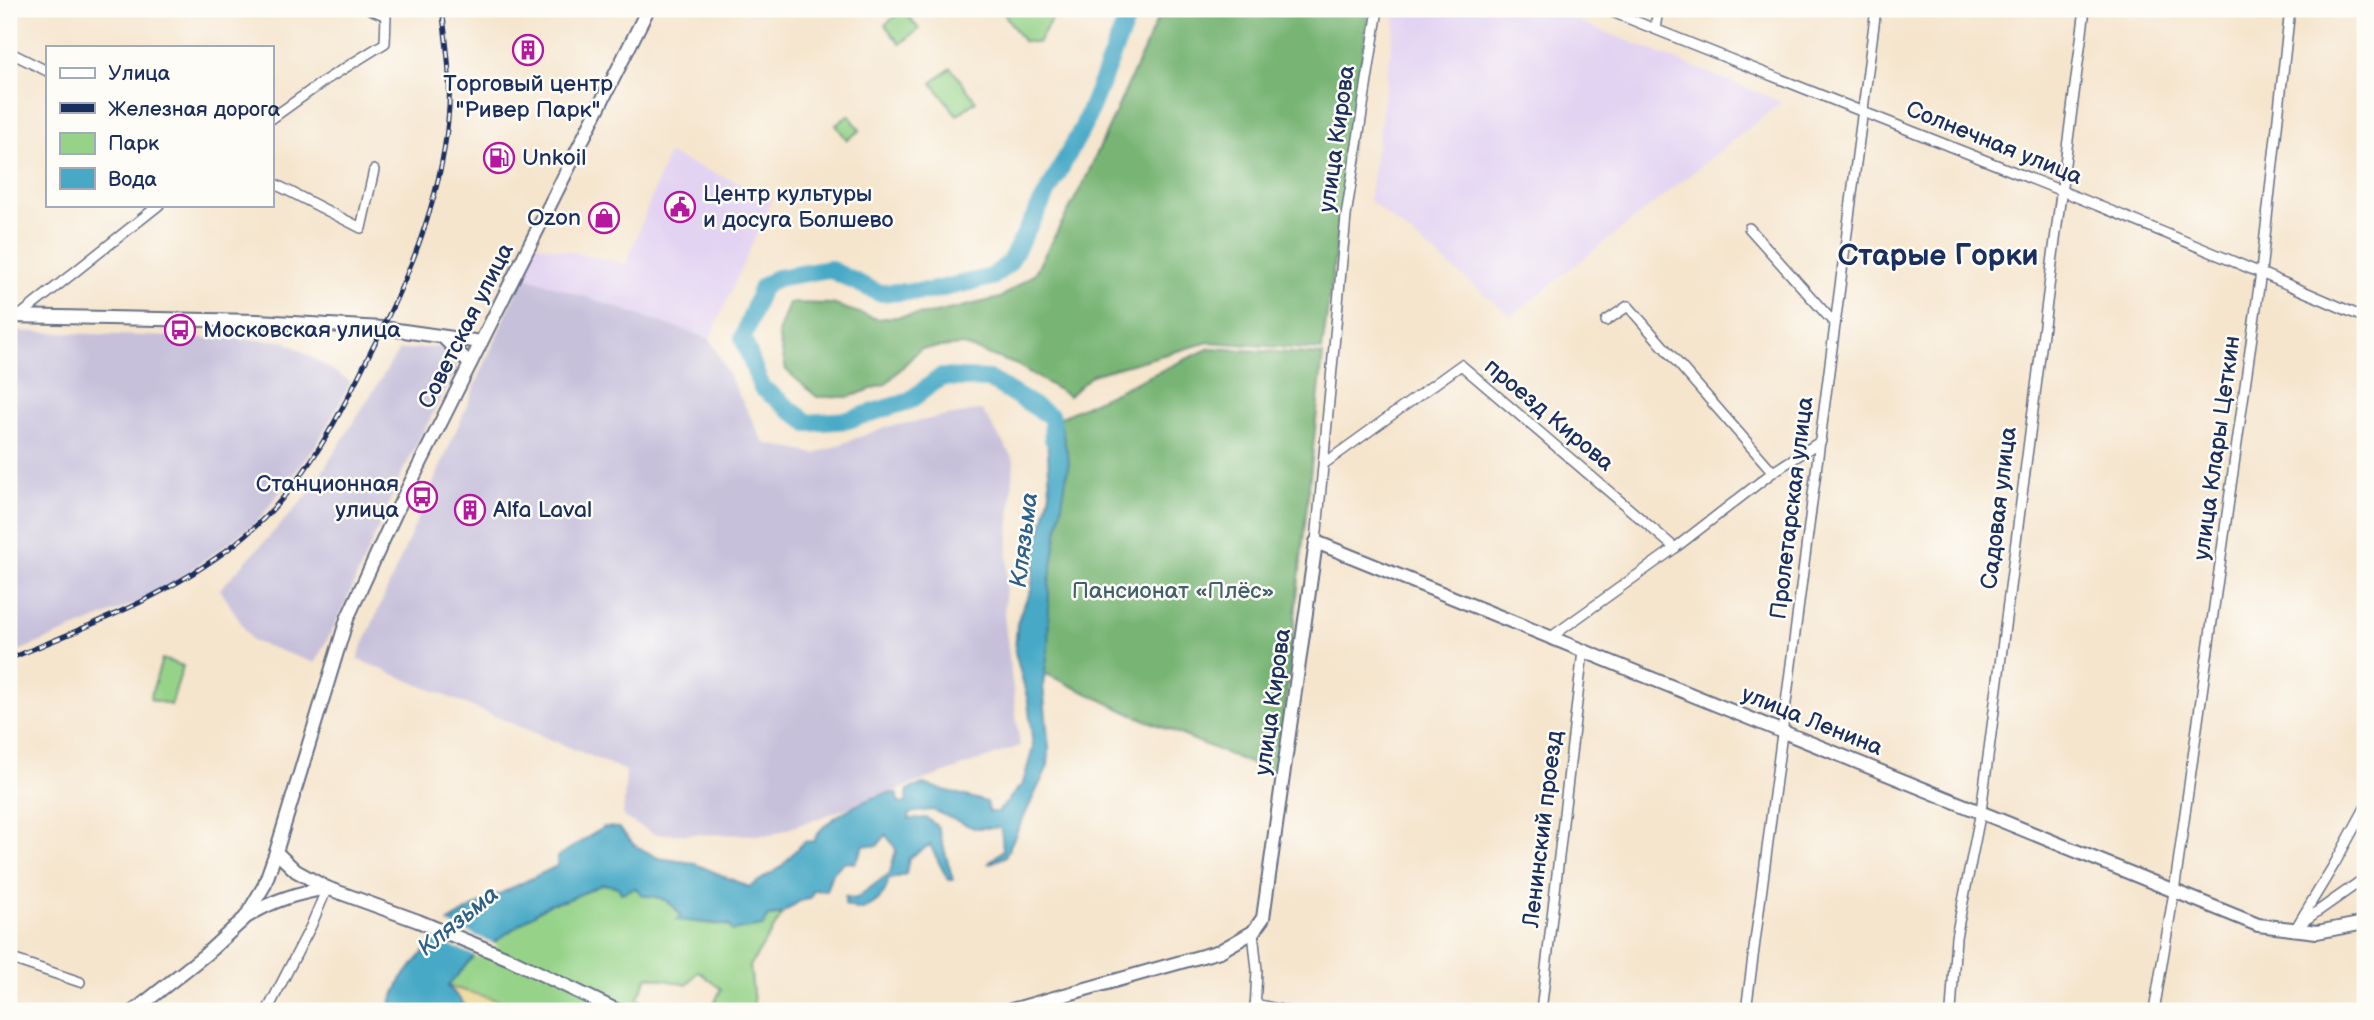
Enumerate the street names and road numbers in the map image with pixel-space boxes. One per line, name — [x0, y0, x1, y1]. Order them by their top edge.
street label: улица Кирова — [1313, 63, 1361, 214]
street label: Солнечная улица — [1902, 95, 2086, 191]
street label: Советская улица — [412, 238, 520, 413]
street label: улица Клары Цеткин — [2187, 334, 2247, 562]
street label: проезд Кирова — [1478, 353, 1620, 478]
street label: Пролетарская улица — [1764, 395, 1820, 621]
street label: Садовая улица — [1975, 425, 2023, 591]
street label: улица Кирова — [1249, 626, 1297, 777]
street label: улица Ленина — [1737, 680, 1887, 762]
street label: Ленинский проезд — [1517, 729, 1569, 930]

